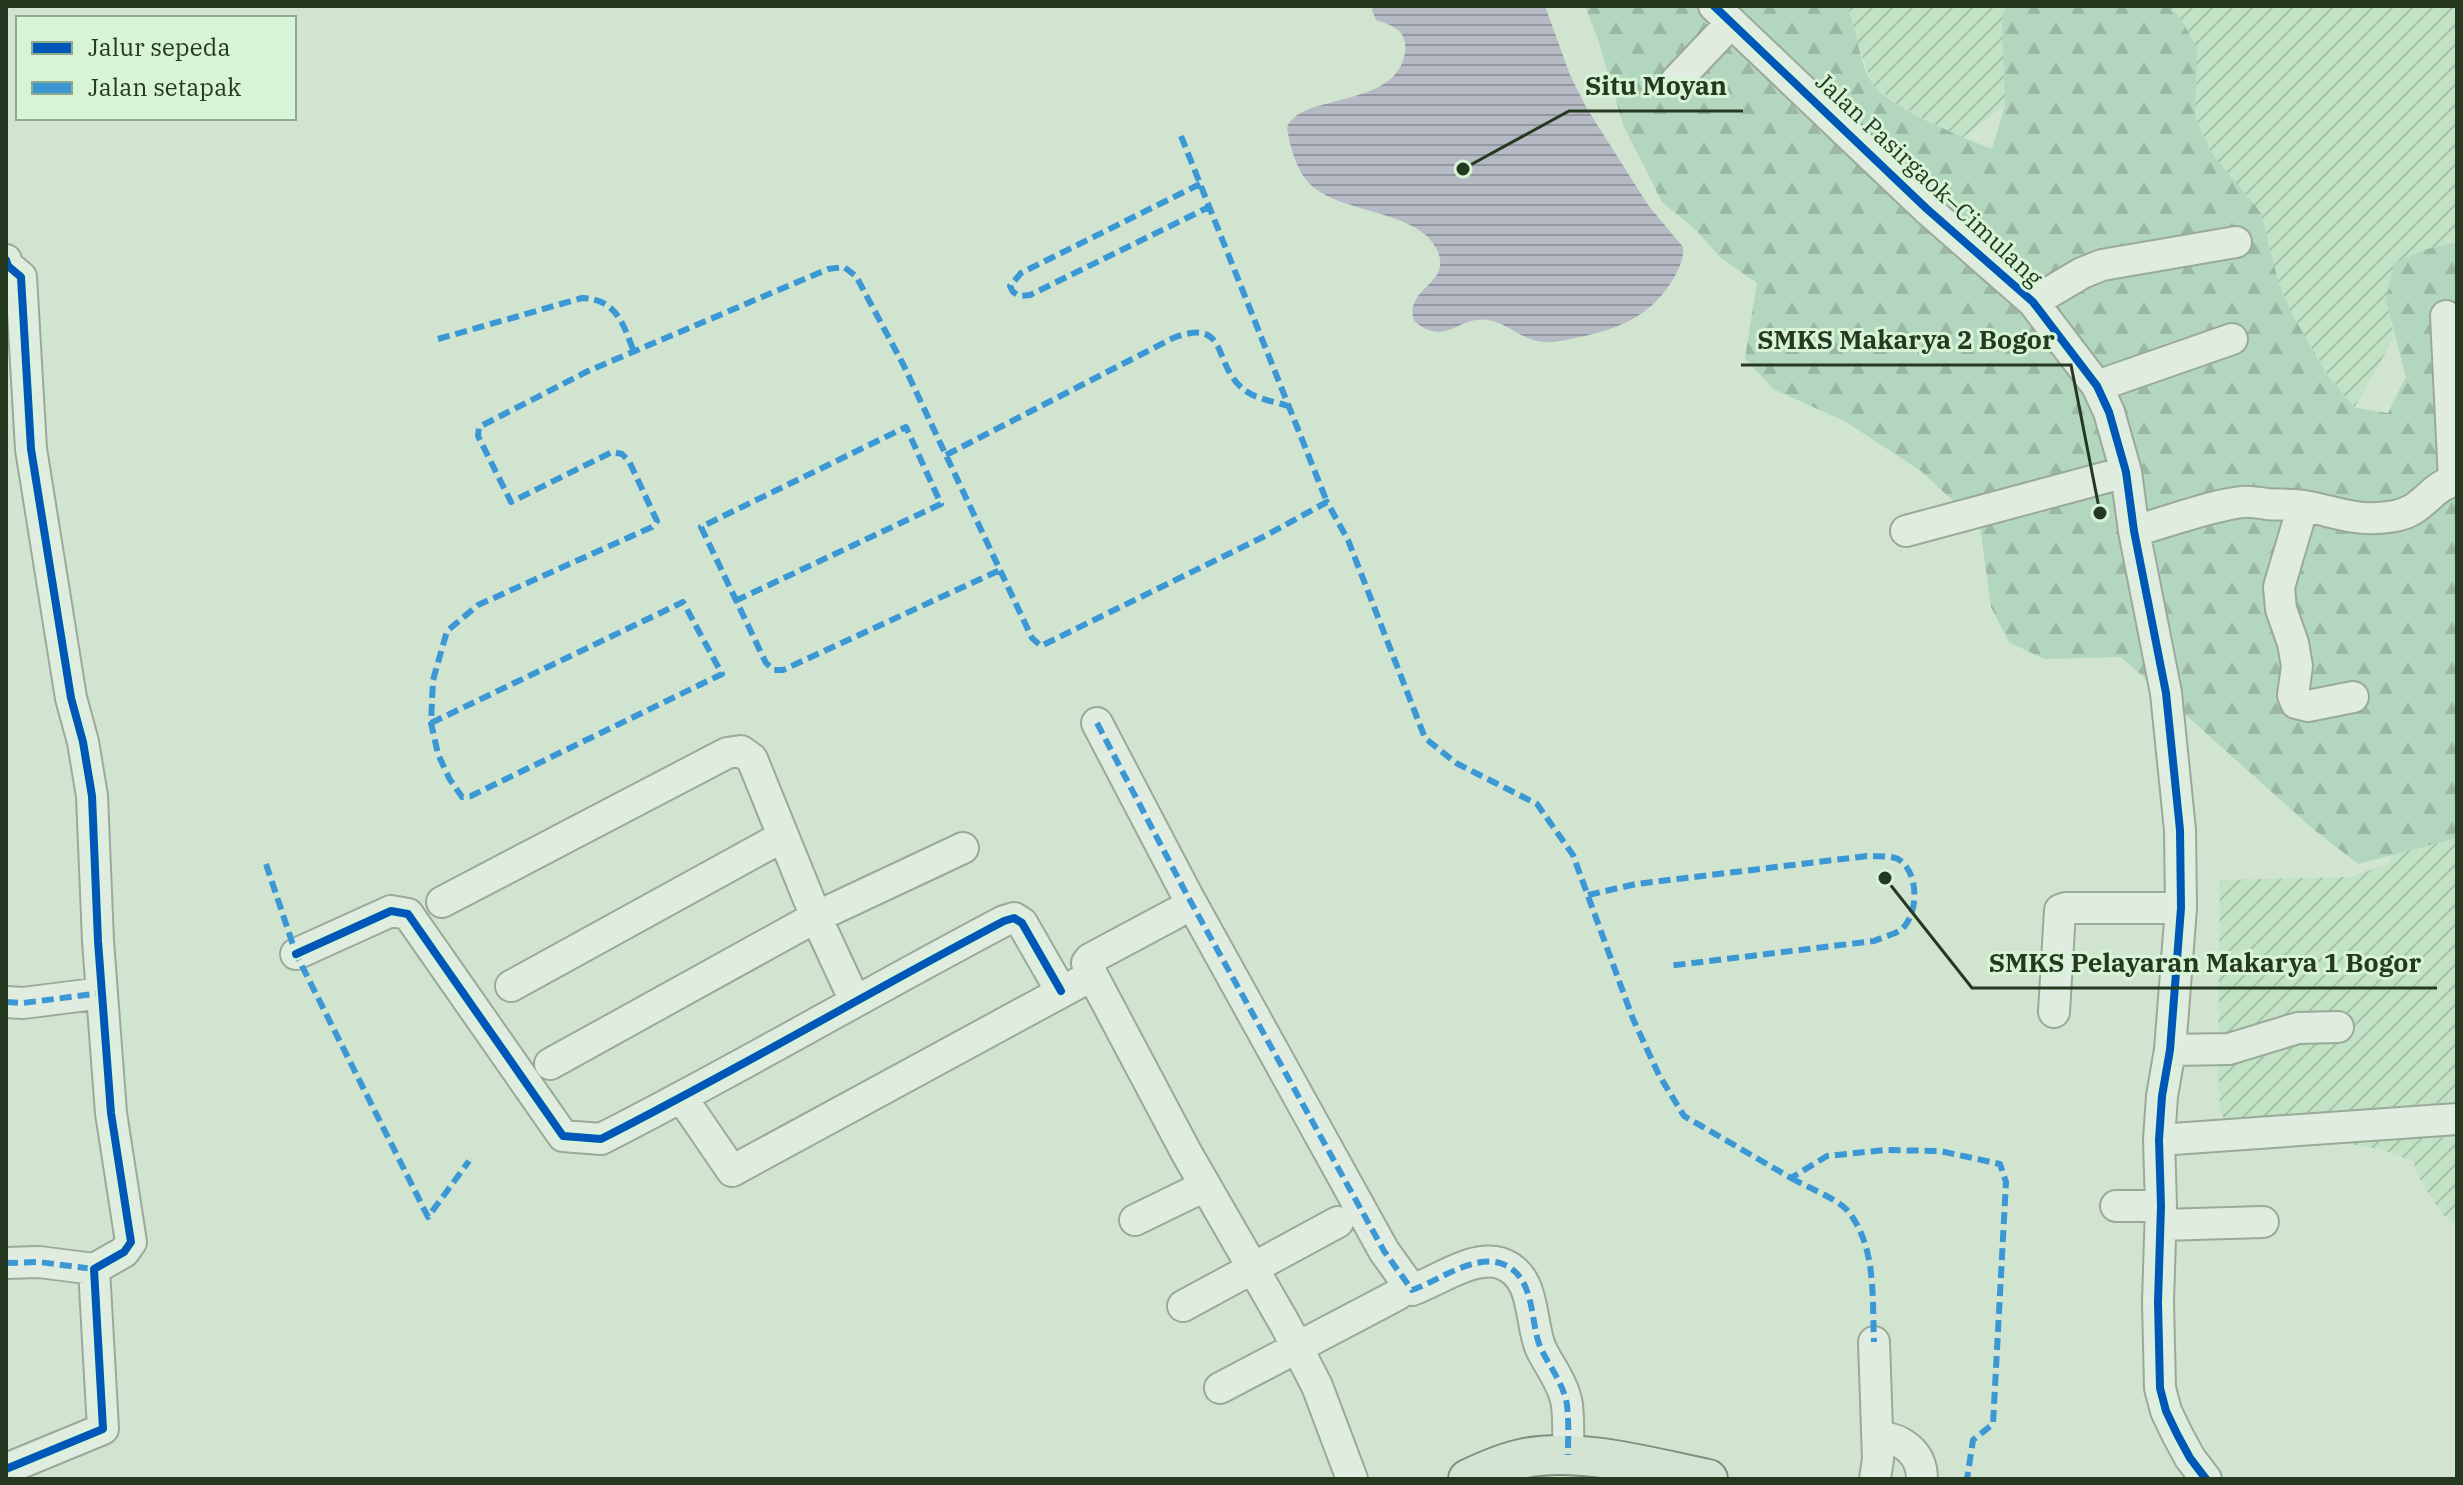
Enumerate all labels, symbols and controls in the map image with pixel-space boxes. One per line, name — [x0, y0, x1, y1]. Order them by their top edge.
legend — [16, 16, 296, 120]
text: Jalur sepeda — [88, 31, 231, 63]
callout: Situ Moyan — [1569, 61, 1743, 111]
street label: Jalan Pasirgaok–Cimulang — [1809, 65, 2050, 293]
text: Situ Moyan — [1585, 68, 1727, 102]
text: Jalan setapak — [88, 71, 241, 103]
callout: SMKS Makarya 2 Bogor — [1741, 315, 2071, 365]
text: SMKS Makarya 2 Bogor — [1757, 322, 2055, 356]
callout: SMKS Pelayaran Makarya 1 Bogor — [1972, 938, 2437, 988]
text: SMKS Pelayaran Makarya 1 Bogor — [1989, 945, 2421, 979]

